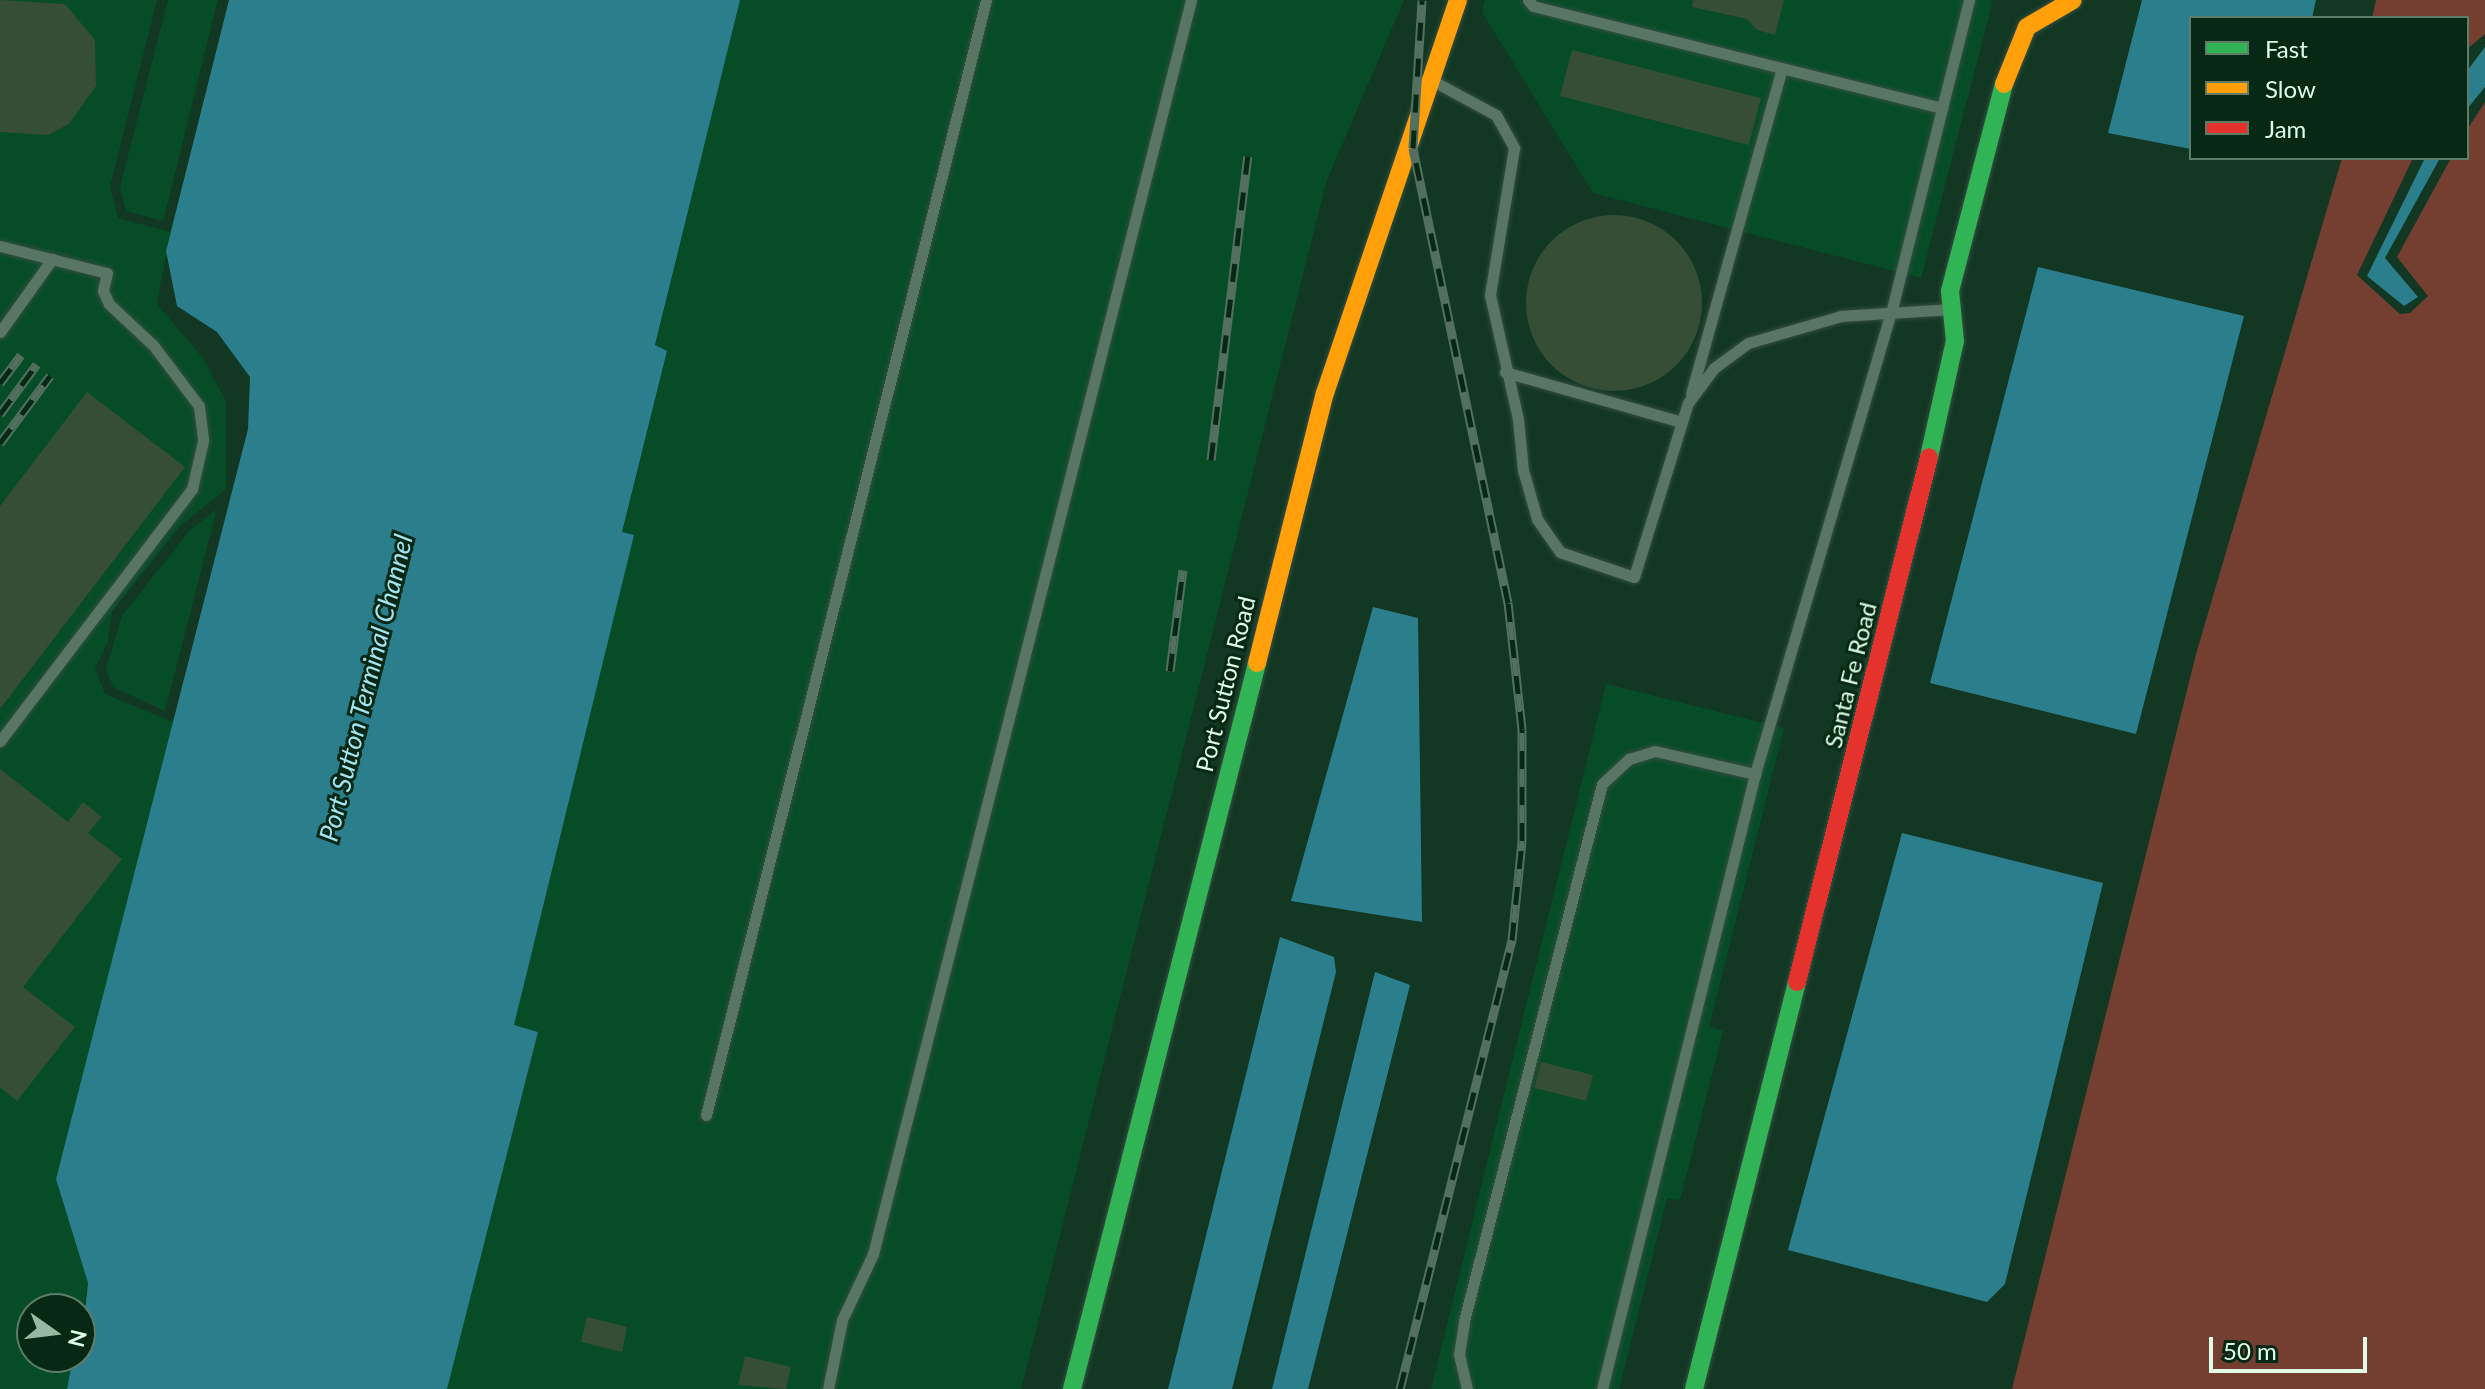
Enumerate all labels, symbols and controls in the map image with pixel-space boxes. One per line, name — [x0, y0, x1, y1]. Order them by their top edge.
legend — [2189, 16, 2469, 160]
text: Fast — [2265, 34, 2308, 63]
text: Slow — [2265, 74, 2316, 103]
text: Jam — [2265, 114, 2306, 143]
water label: Port Sutton Terminal Channel — [313, 531, 419, 845]
street label: Port Sutton Road — [1189, 593, 1261, 775]
street label: Santa Fe Road — [1818, 599, 1882, 751]
north arrow — [16, 1293, 96, 1373]
scale bar — [2213, 1321, 2371, 1371]
text: N — [63, 1327, 93, 1350]
text: 50 m — [2223, 1336, 2277, 1365]

